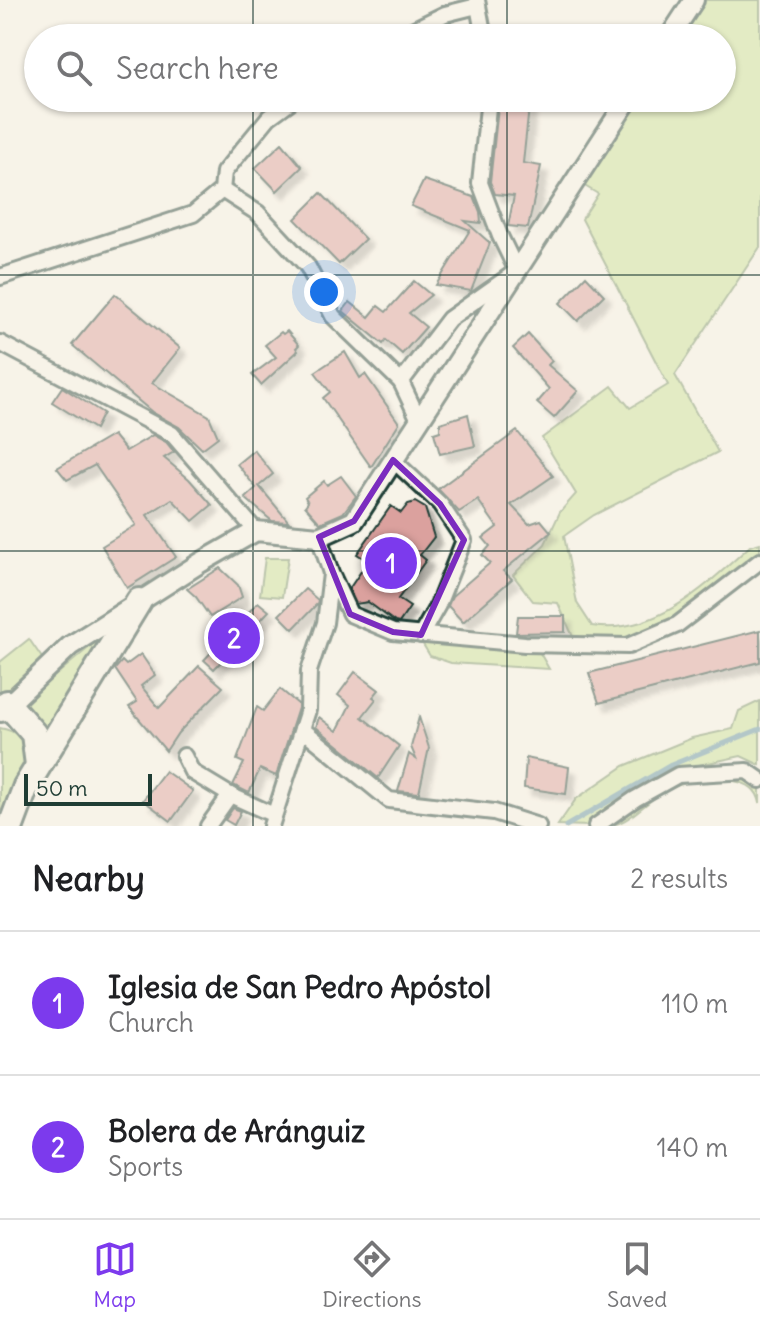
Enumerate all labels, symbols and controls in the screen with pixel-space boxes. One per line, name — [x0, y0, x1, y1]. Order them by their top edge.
search box — [24, 24, 736, 112]
icon: search — [52, 46, 96, 90]
text: Search here — [116, 49, 279, 87]
your location — [304, 272, 344, 312]
pin: 1 — [365, 533, 417, 593]
pin: 2 — [208, 608, 260, 668]
scale bar — [24, 770, 152, 806]
text: 50 m — [36, 774, 88, 802]
text: Nearby — [32, 857, 145, 900]
text: 2 results — [630, 862, 728, 895]
text: Iglesia de San Pedro Apóstol — [108, 968, 491, 1006]
text: 1 — [53, 987, 63, 1020]
text: 110 m — [661, 987, 728, 1020]
text: Church — [108, 1006, 194, 1039]
text: Bolera de Aránguiz — [108, 1112, 365, 1150]
text: 2 — [51, 1131, 65, 1164]
text: 140 m — [657, 1131, 728, 1164]
text: Sports — [108, 1150, 183, 1183]
tab: Map — [93, 1237, 137, 1313]
tab: Directions — [322, 1237, 422, 1313]
tab: Saved — [607, 1237, 667, 1313]

